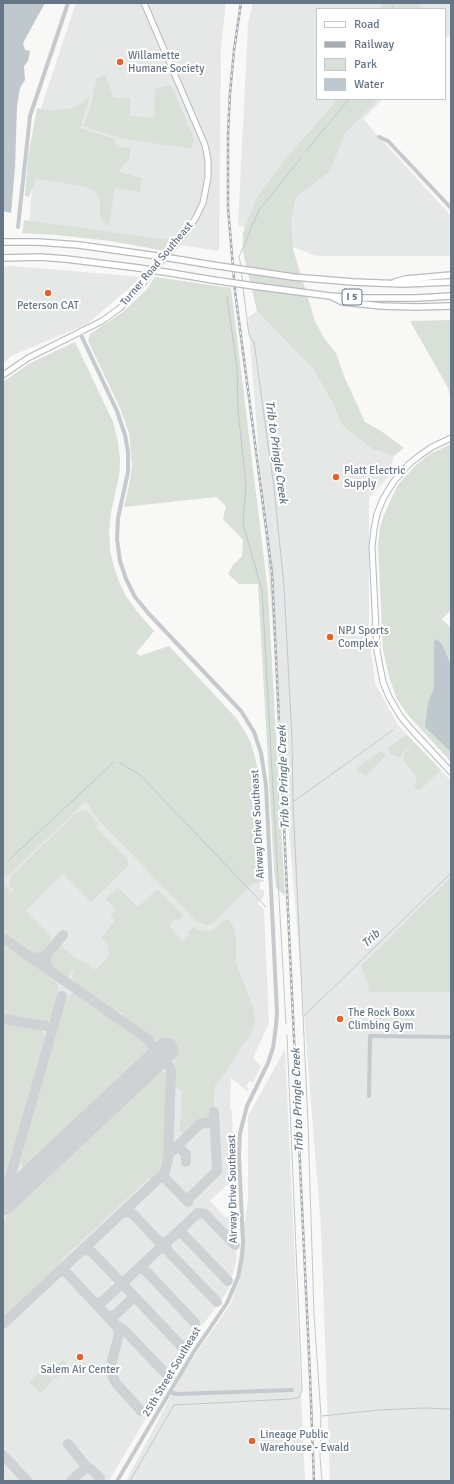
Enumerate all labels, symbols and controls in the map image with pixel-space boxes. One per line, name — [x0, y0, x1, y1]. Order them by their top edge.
legend — [316, 8, 446, 100]
text: Road — [354, 17, 380, 32]
text: Railway — [354, 37, 394, 52]
place label: Willamette Humane Society — [128, 49, 204, 75]
marker: Willamette Humane Society — [115, 57, 125, 67]
text: Park — [354, 57, 377, 72]
text: Water — [354, 77, 384, 92]
street label: Turner Road Southeast — [118, 219, 196, 309]
marker: Peterson CAT — [43, 288, 53, 298]
road number: I 5 — [342, 289, 362, 305]
place label: Peterson CAT — [17, 299, 79, 313]
water label: Trib to Pringle Creek — [262, 399, 290, 505]
place label: Platt Electric Supply — [344, 464, 405, 490]
marker: Platt Electric Supply — [331, 472, 341, 482]
place label: NPJ Sports Complex — [338, 624, 389, 650]
marker: NPJ Sports Complex — [325, 632, 335, 642]
water label: Trib to Pringle Creek — [275, 725, 293, 829]
street label: Airway Drive Southeast — [249, 769, 267, 879]
water label: Trib — [359, 927, 383, 951]
place label: The Rock Boxx Climbing Gym — [348, 1006, 415, 1032]
marker: The Rock Boxx Climbing Gym — [335, 1014, 345, 1024]
water label: Trib to Pringle Creek — [289, 1048, 307, 1152]
street label: Airway Drive Southeast — [225, 1134, 241, 1244]
street label: 25th Street Southeast — [140, 1325, 204, 1419]
marker: Salem Air Center — [75, 1352, 85, 1362]
place label: Salem Air Center — [40, 1363, 120, 1377]
place label: Lineage Public Warehouse - Ewald — [260, 1428, 349, 1454]
marker: Lineage Public Warehouse - Ewald — [247, 1436, 257, 1446]

